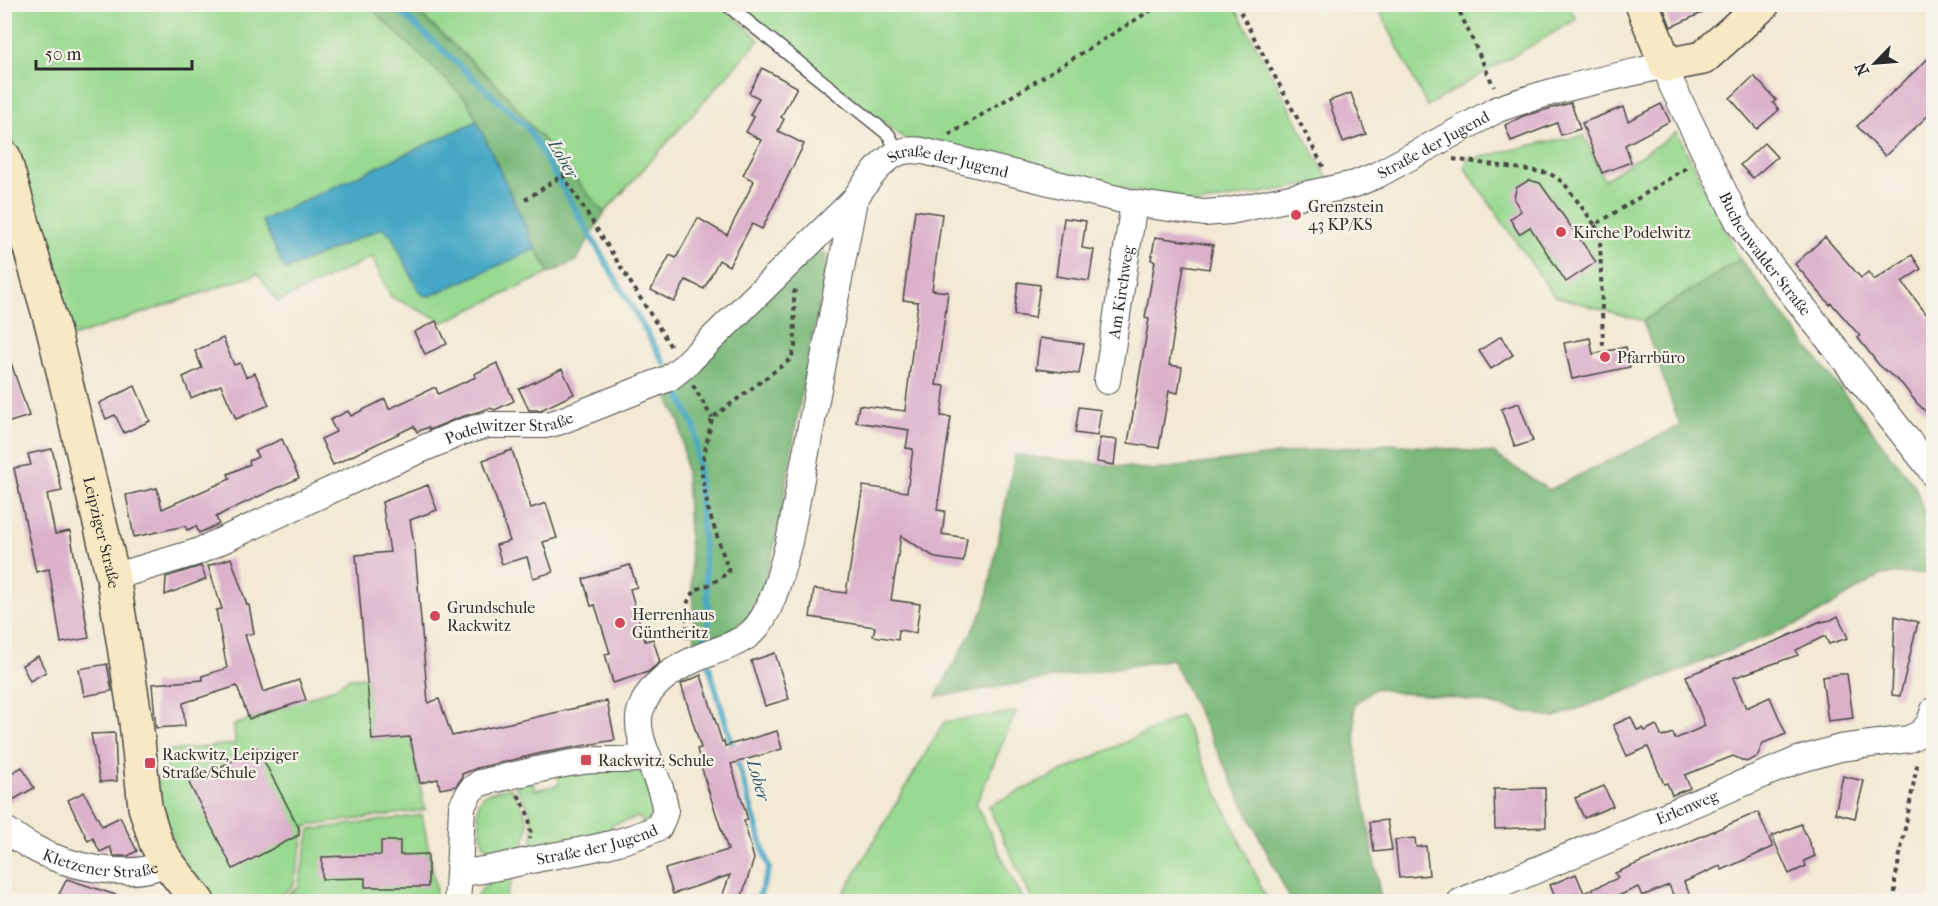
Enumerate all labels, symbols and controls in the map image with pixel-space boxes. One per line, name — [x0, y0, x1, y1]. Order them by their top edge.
scale bar — [36, 33, 192, 71]
north arrow — [1845, 33, 1905, 93]
text: 50 m — [45, 44, 82, 65]
text: N — [1850, 59, 1873, 79]
street label: Straße der Jugend — [1374, 106, 1492, 183]
water label: Lober — [542, 134, 584, 184]
street label: Straße der Jugend — [883, 141, 1011, 181]
street label: Buchenwalder Straße — [1716, 188, 1816, 319]
place label: Grenzstein 43 KP/KS — [1308, 197, 1385, 234]
marker: Grenzstein 43 KP/KS — [1289, 208, 1303, 222]
place label: Kirche Podelwitz — [1573, 223, 1691, 242]
marker: Kirche Podelwitz — [1554, 225, 1568, 239]
street label: Am Kirchweg — [1104, 244, 1137, 341]
place label: Pfarrbüro — [1617, 348, 1685, 367]
marker: Pfarrbüro — [1598, 350, 1612, 364]
street label: Podelwitzer Straße — [442, 407, 576, 448]
street label: Leipziger Straße — [79, 474, 124, 590]
place label: Grundschule Rackwitz — [447, 598, 535, 635]
place label: Herrenhaus Güntheritz — [632, 605, 714, 642]
marker: Grundschule Rackwitz — [428, 609, 442, 623]
marker: Herrenhaus Güntheritz — [613, 616, 627, 630]
place label: Rackwitz, Leipziger Straße/Schule — [162, 745, 299, 782]
place label: Rackwitz, Schule — [598, 751, 714, 770]
marker: Rackwitz, Schule — [579, 753, 593, 767]
water label: Lober — [742, 755, 774, 805]
marker: Rackwitz, Leipziger Straße/Schule — [143, 756, 157, 770]
street label: Erlenweg — [1653, 785, 1721, 828]
street label: Straße der Jugend — [535, 819, 661, 868]
street label: Kletzener Straße — [40, 844, 160, 881]

